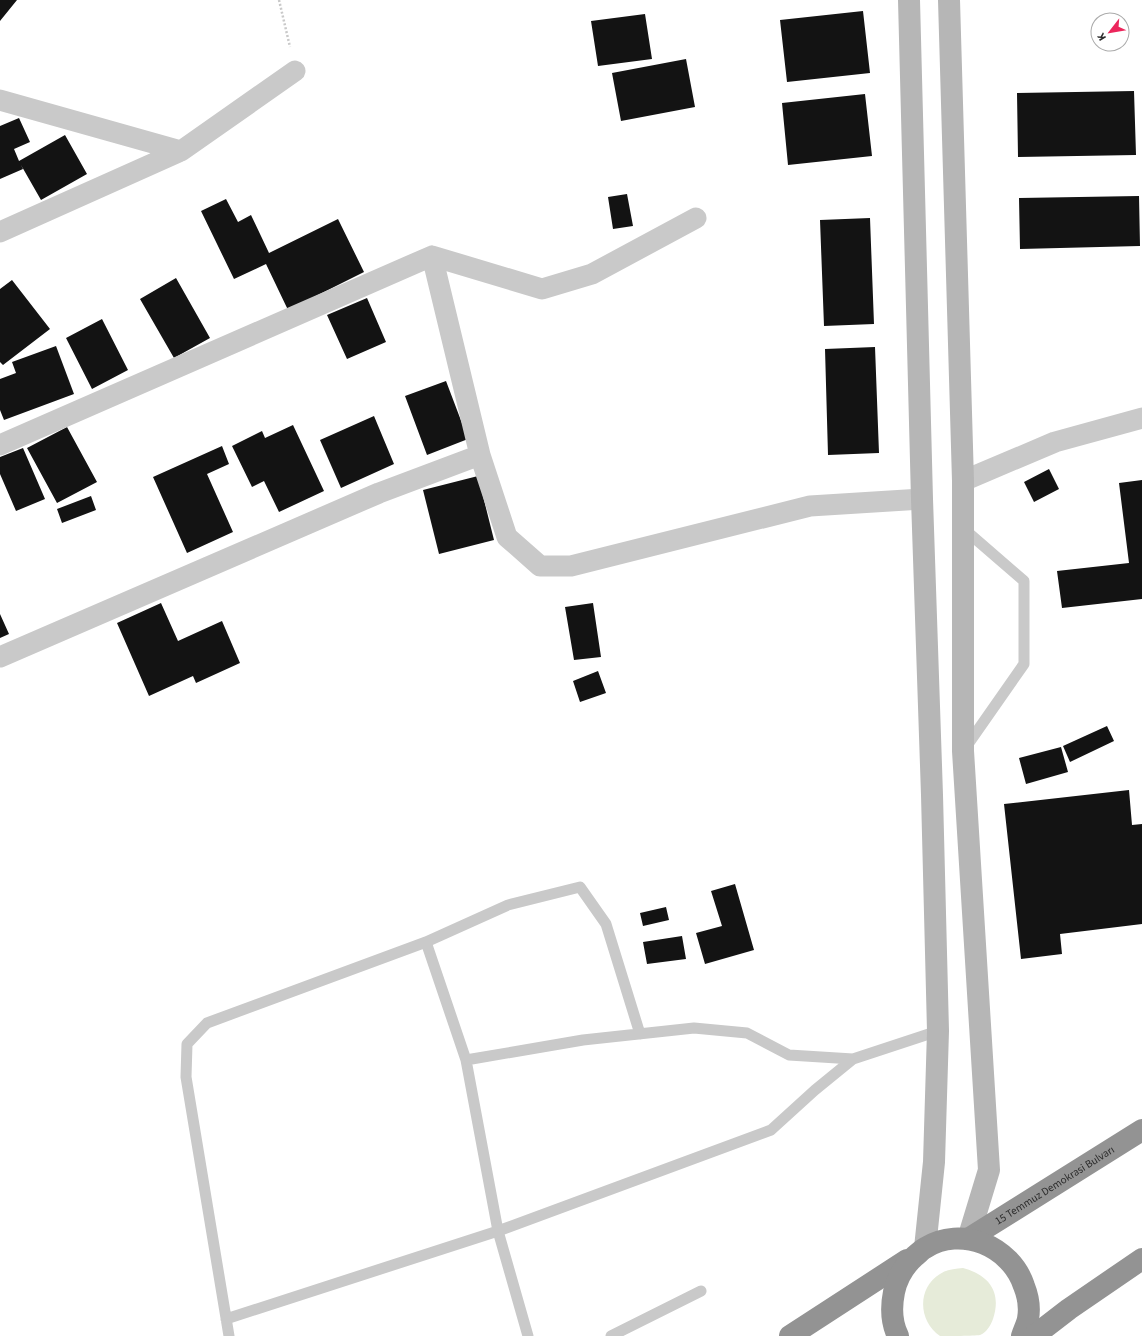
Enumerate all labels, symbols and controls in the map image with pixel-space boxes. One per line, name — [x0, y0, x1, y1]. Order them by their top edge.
north arrow — [1090, 12, 1130, 52]
text: K — [1094, 30, 1110, 44]
street label: 15 Temmuz Demokrasi Bulvarı — [992, 1142, 1117, 1228]

